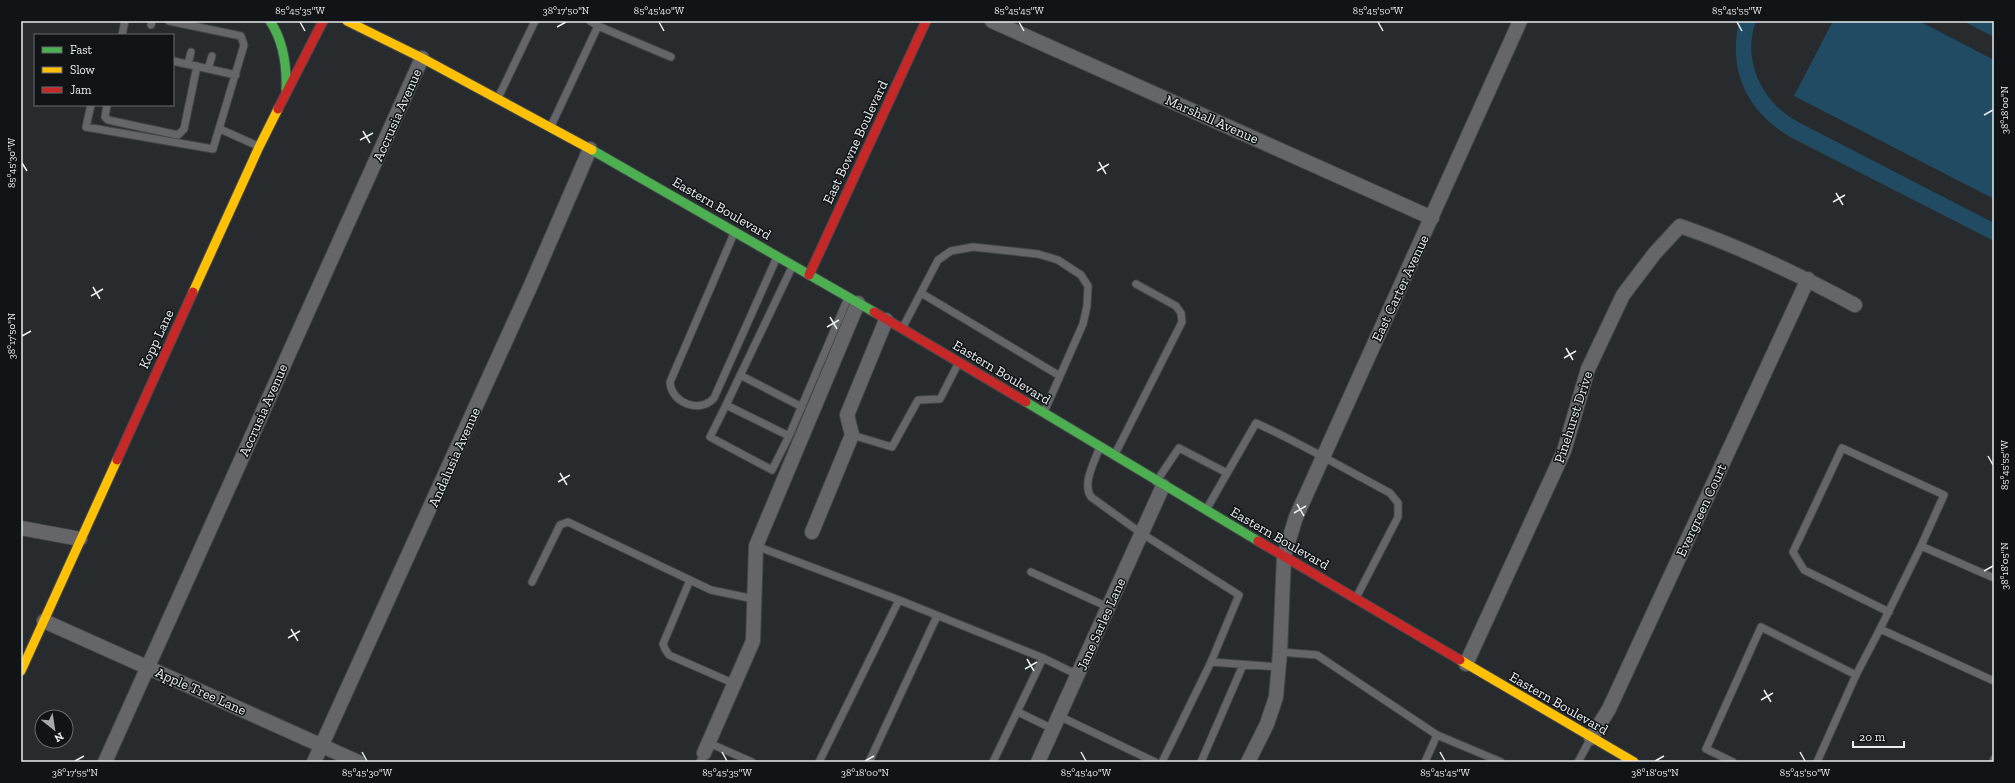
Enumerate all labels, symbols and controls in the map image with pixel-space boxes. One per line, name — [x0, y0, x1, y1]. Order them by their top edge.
text: 85°45'35"W — [275, 5, 325, 17]
text: 38°17'50"N — [543, 5, 590, 17]
text: 85°45'40"W — [634, 5, 685, 17]
text: 85°45'45"W — [994, 5, 1044, 17]
text: 85°45'50"W — [1353, 5, 1404, 17]
text: 85°45'55"W — [1712, 5, 1763, 17]
legend — [34, 34, 174, 106]
text: Fast — [70, 43, 93, 57]
text: Slow — [70, 63, 96, 77]
street label: Accrusia Avenue — [369, 66, 426, 164]
street label: East Bowne Boulevard — [819, 77, 892, 207]
text: Jam — [70, 83, 92, 97]
text: 38°18'00"N — [1999, 85, 2011, 134]
street label: Marshall Avenue — [1163, 91, 1261, 148]
text: 85°45'30"W — [6, 137, 18, 188]
street label: Eastern Boulevard — [669, 173, 774, 244]
street label: East Carter Avenue — [1368, 232, 1433, 344]
street label: Kopp Lane — [135, 306, 178, 372]
text: 38°17'50"N — [6, 312, 18, 359]
street label: Eastern Boulevard — [950, 337, 1054, 408]
street label: Accrusia Avenue — [235, 361, 292, 459]
street label: Pinehurst Drive — [1551, 369, 1596, 465]
street label: Andalusia Avenue — [425, 404, 484, 510]
text: 85°45'55"W — [1999, 439, 2011, 490]
street label: Evergreen Court — [1672, 460, 1731, 559]
street label: Eastern Boulevard — [1227, 503, 1332, 574]
text: 38°18'05"N — [1999, 542, 2011, 590]
street label: Jane Sarles Lane — [1074, 575, 1130, 673]
street label: Apple Tree Lane — [153, 664, 249, 719]
street label: Eastern Boulevard — [1506, 668, 1611, 739]
north arrow — [34, 709, 74, 749]
scale bar — [1853, 723, 1904, 749]
text: N — [51, 730, 66, 745]
text: 20 m — [1859, 730, 1886, 744]
text: 38°17'55"N — [52, 767, 99, 779]
text: 85°45'30"W — [342, 767, 393, 779]
text: 85°45'35"W — [702, 767, 752, 779]
text: 38°18'00"N — [841, 767, 890, 779]
text: 85°45'40"W — [1061, 767, 1112, 779]
text: 85°45'45"W — [1420, 767, 1470, 779]
text: 38°18'05"N — [1631, 767, 1679, 779]
text: 85°45'50"W — [1780, 767, 1831, 779]

